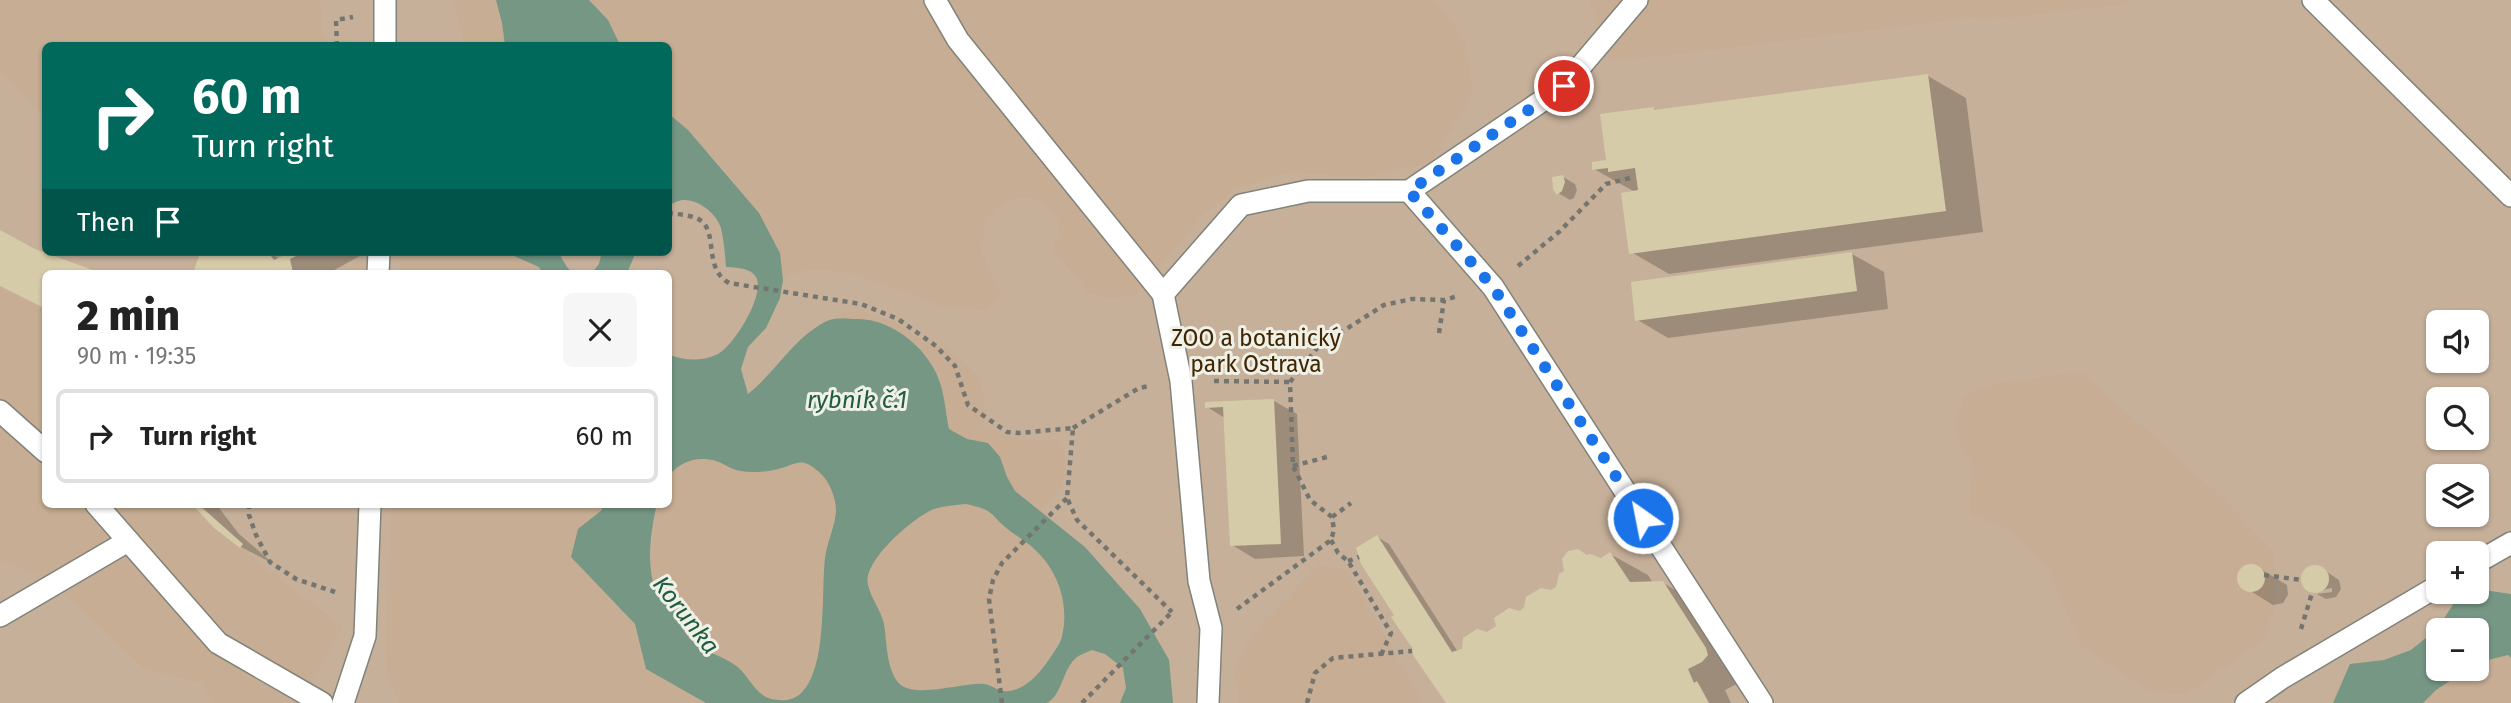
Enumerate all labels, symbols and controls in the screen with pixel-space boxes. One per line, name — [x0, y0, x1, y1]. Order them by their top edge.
pin — [1534, 56, 1594, 116]
text: 60 m — [192, 67, 301, 126]
icon: arrive — [1545, 67, 1583, 105]
icon: right — [77, 70, 168, 161]
text: Turn right — [192, 127, 334, 165]
icon: arrive — [149, 203, 187, 241]
text: Then — [77, 207, 135, 238]
text: 2 min — [77, 291, 180, 341]
button: close — [563, 293, 637, 367]
map controls — [2426, 310, 2489, 681]
button: sound — [2426, 310, 2489, 373]
park label: ZOO a botanický park Ostrava — [1171, 324, 1342, 378]
text: 90 m · 19:35 — [77, 342, 196, 370]
water label: rybník č.1 — [807, 386, 907, 414]
button: search — [2426, 387, 2489, 450]
icon: right — [81, 417, 119, 455]
text: Turn right — [140, 421, 257, 452]
text: 60 m — [575, 421, 633, 452]
button: layers — [2426, 464, 2489, 527]
position arrow — [1606, 481, 1680, 555]
button: + — [2426, 541, 2489, 604]
water label: Korunka — [647, 570, 725, 660]
button: − — [2426, 618, 2489, 681]

